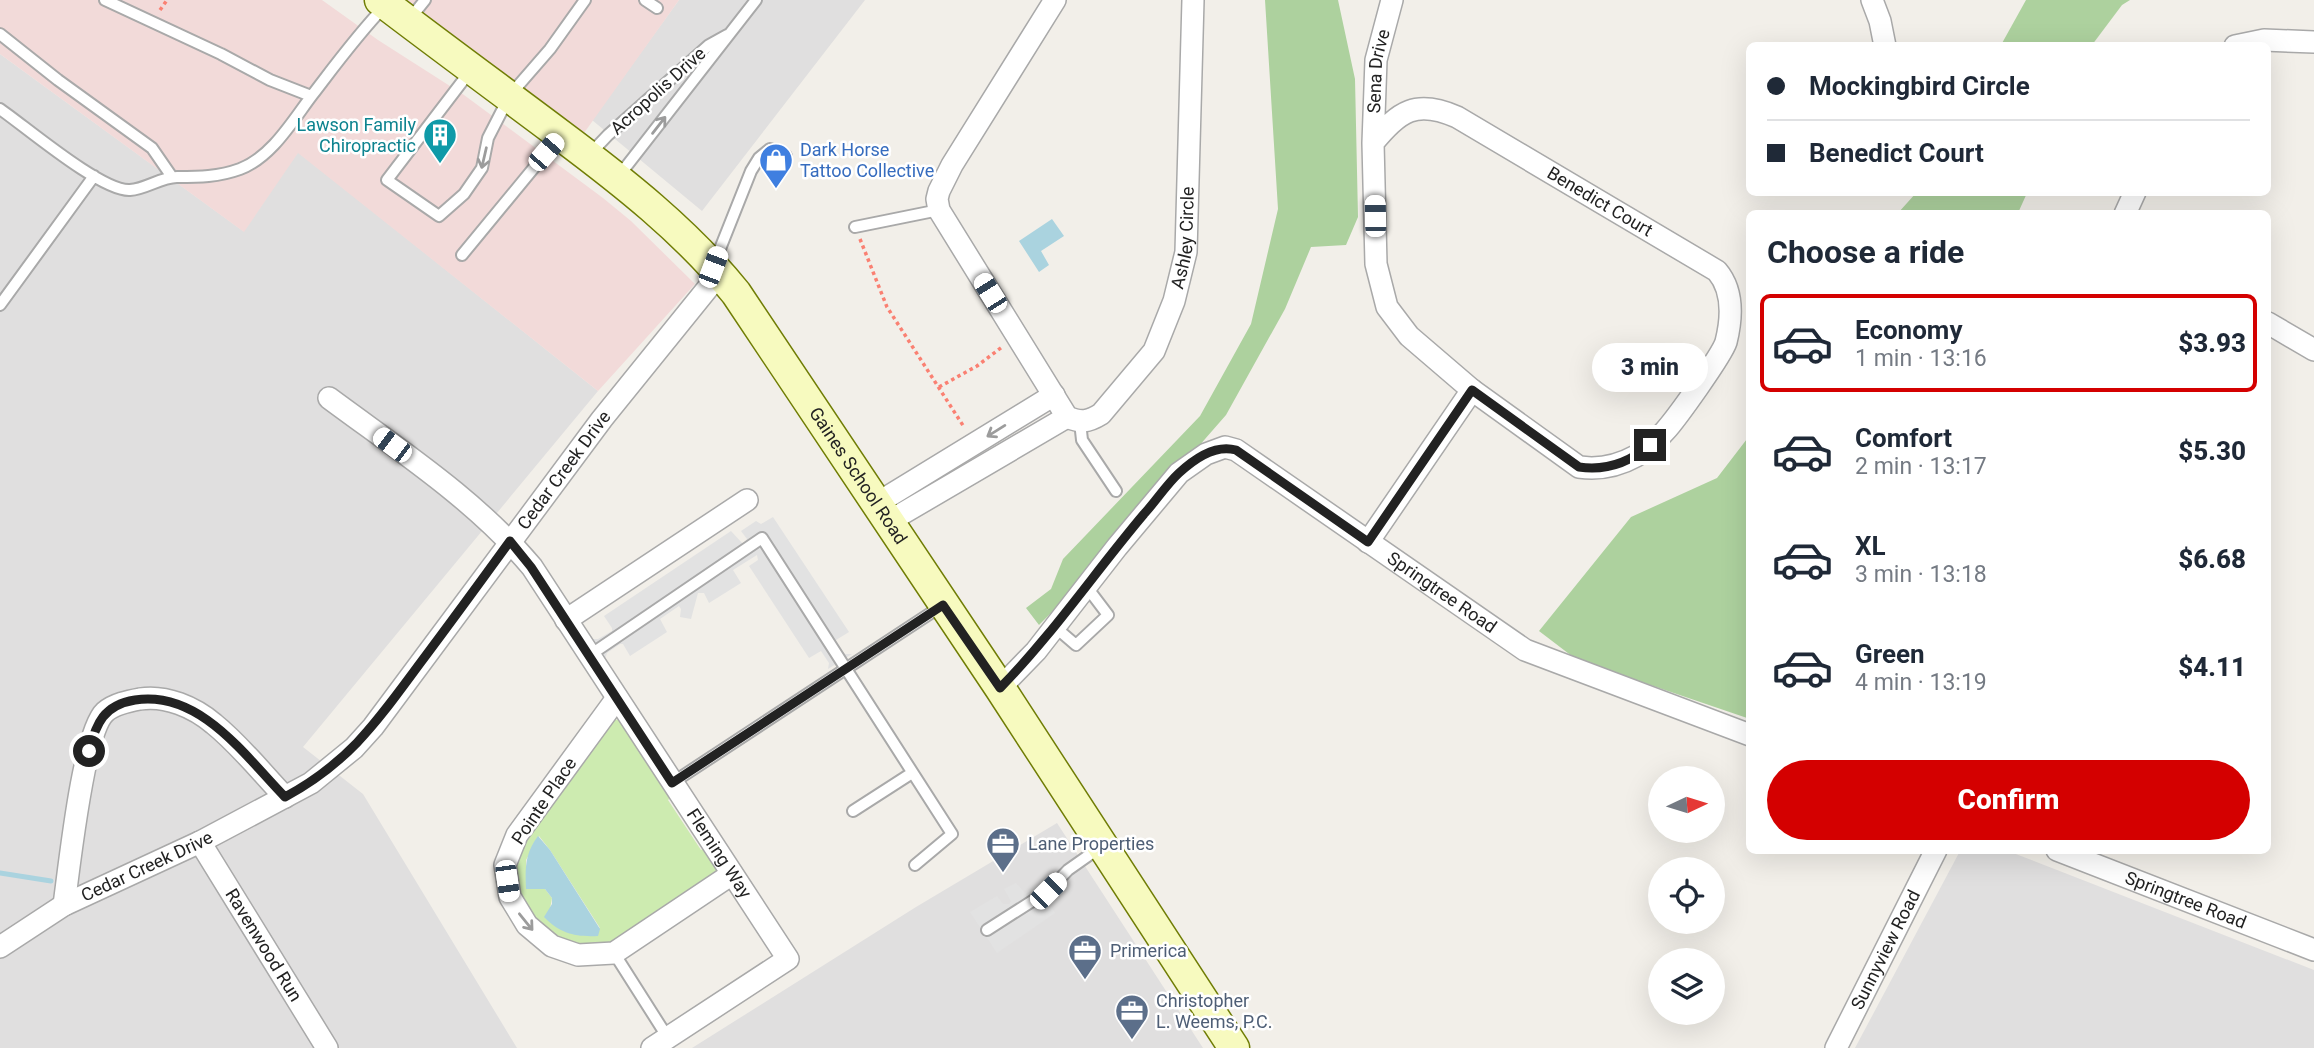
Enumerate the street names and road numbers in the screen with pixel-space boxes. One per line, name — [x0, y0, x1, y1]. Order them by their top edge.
street label: Sena Drive — [1363, 27, 1394, 114]
street label: Acropolis Drive — [606, 42, 710, 139]
street label: Benedict Court — [1544, 162, 1657, 241]
street label: Ashley Circle — [1166, 186, 1198, 291]
street label: Gaines School Road — [805, 403, 912, 548]
street label: Cedar Creek Drive — [513, 406, 615, 533]
street label: Springtree Road — [1384, 547, 1501, 637]
street label: Pointe Place — [507, 753, 580, 848]
street label: Fleming Way — [683, 805, 757, 902]
street label: Cedar Creek Drive — [78, 826, 216, 906]
street label: Springtree Road — [2122, 867, 2249, 933]
street label: Ravenwood Run — [221, 885, 307, 1005]
street label: Sunnyview Road — [1846, 886, 1924, 1013]

